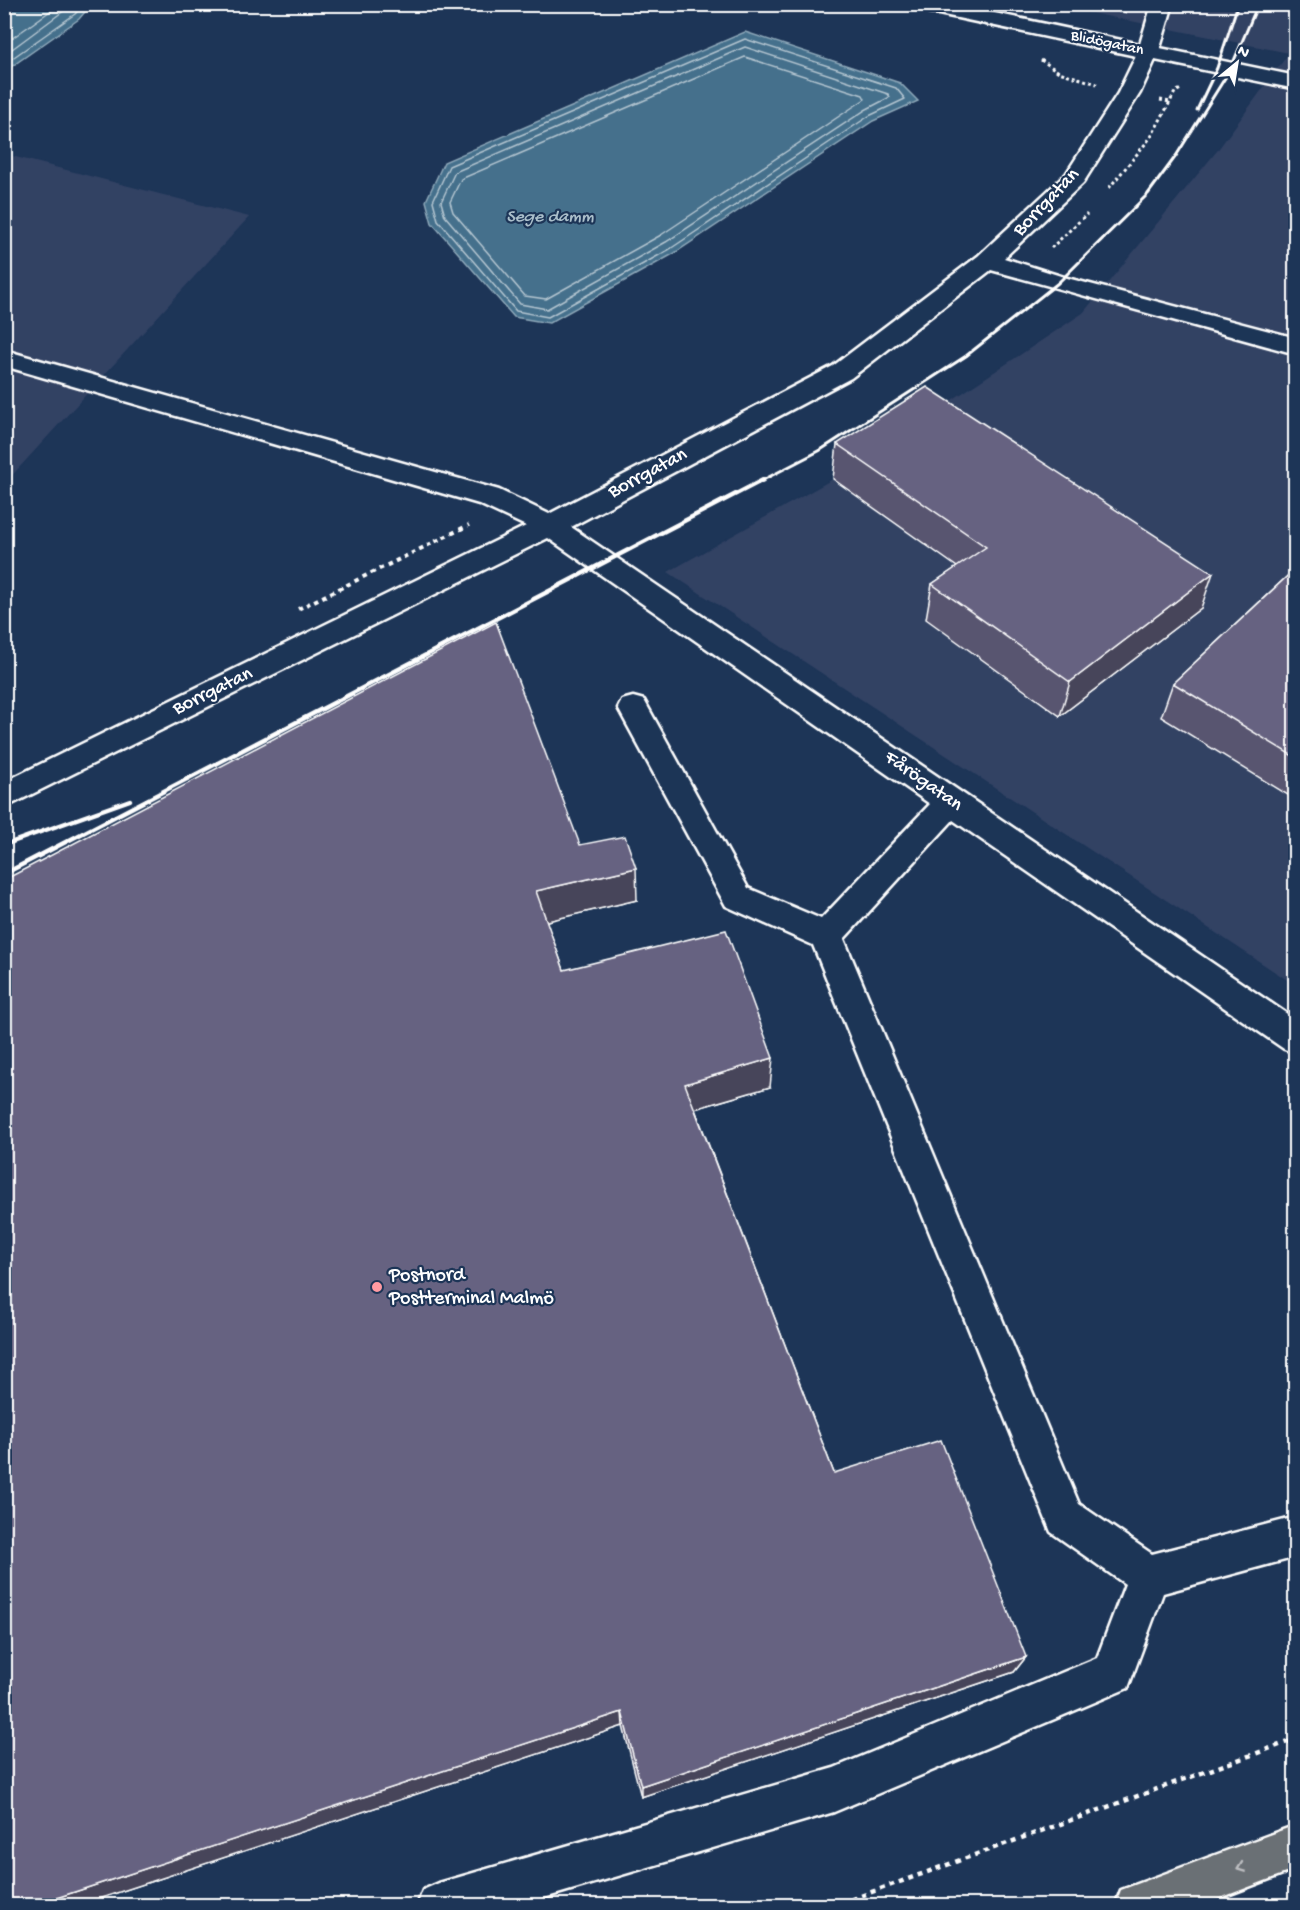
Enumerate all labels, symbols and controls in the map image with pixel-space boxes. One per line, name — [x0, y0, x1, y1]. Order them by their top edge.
street label: Blidögatan — [1068, 27, 1145, 61]
north arrow — [1207, 33, 1267, 93]
text: N — [1233, 42, 1252, 64]
street label: Borrgatan — [1008, 164, 1085, 243]
water label: Sege damm — [506, 207, 594, 228]
street label: Borrgatan — [604, 443, 692, 505]
street label: Borrgatan — [168, 663, 257, 722]
street label: Fårögatan — [879, 745, 967, 818]
place label: Postnord Postterminal Malmö — [388, 1265, 554, 1311]
marker: Postnord Postterminal Malmö — [370, 1280, 384, 1294]
one-way arrow — [1236, 1860, 1246, 1873]

